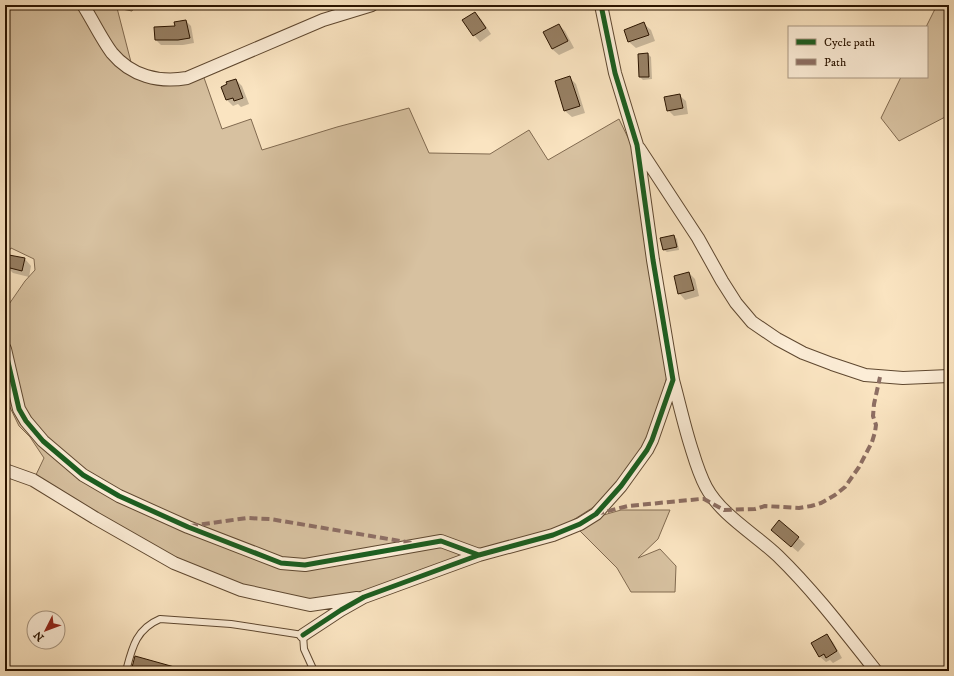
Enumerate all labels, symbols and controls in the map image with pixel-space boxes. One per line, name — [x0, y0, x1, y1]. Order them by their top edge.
legend — [788, 26, 928, 78]
text: Cycle path — [824, 35, 876, 50]
text: Path — [824, 55, 847, 70]
north arrow — [26, 610, 66, 650]
text: N — [31, 628, 48, 644]

